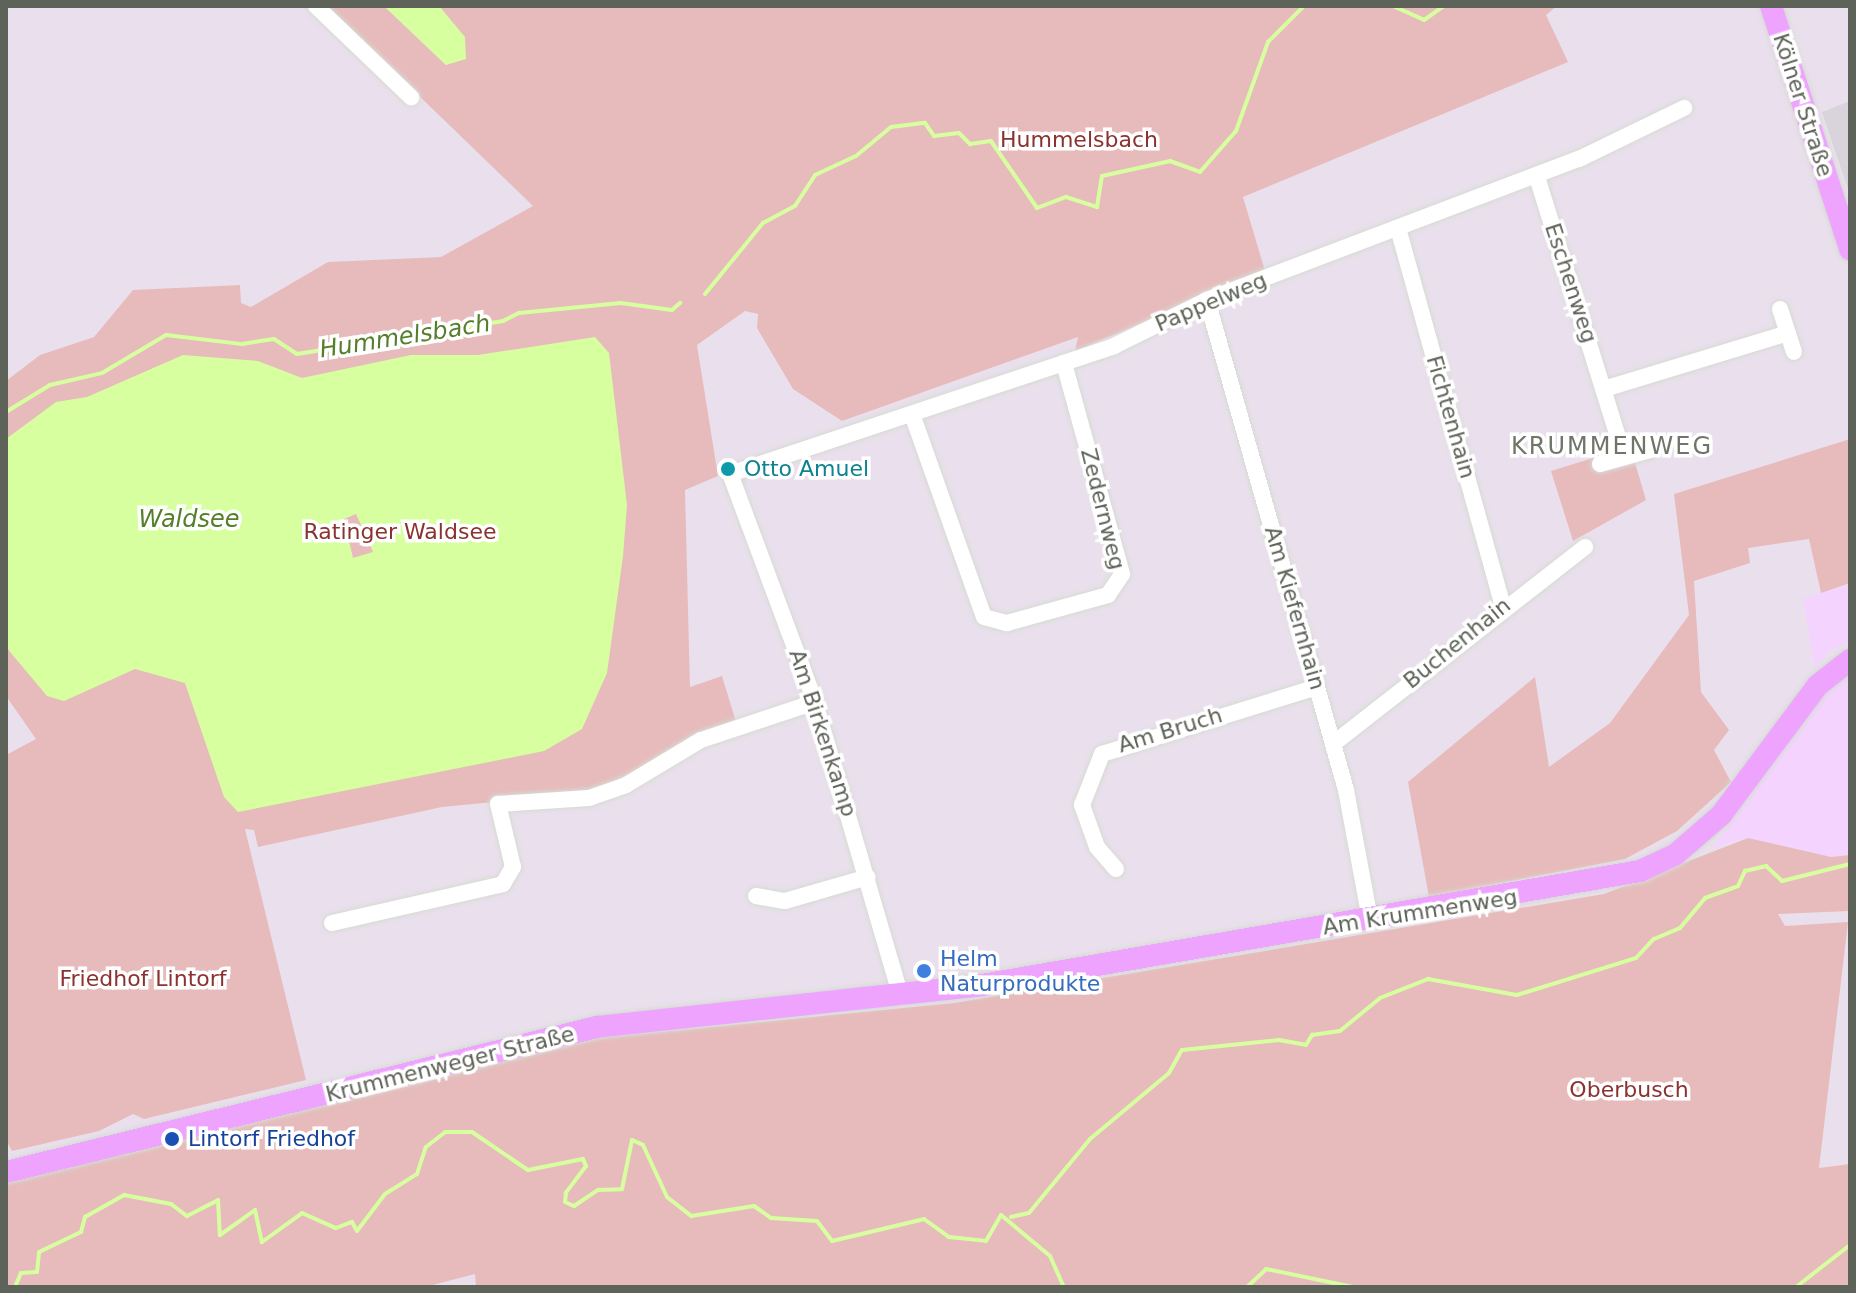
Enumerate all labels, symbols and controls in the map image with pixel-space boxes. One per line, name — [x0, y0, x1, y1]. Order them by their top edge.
street label: Kölner Straße — [1767, 30, 1839, 180]
park label: Hummelsbach — [1000, 127, 1158, 153]
street label: Eschenweg — [1539, 220, 1603, 346]
street label: Pappelweg — [1151, 267, 1271, 337]
water label: Hummelsbach — [318, 309, 492, 365]
street label: Fichtenhain — [1421, 352, 1481, 482]
district label: KRUMMENWEG — [1511, 433, 1713, 461]
street label: Zedernweg — [1075, 446, 1131, 572]
place label: Otto Amuel — [744, 456, 869, 482]
marker: Otto Amuel — [719, 460, 737, 478]
water label: Waldsee — [138, 506, 240, 534]
park label: Ratinger Waldsee — [304, 519, 496, 545]
street label: Am Kiefernhain — [1259, 523, 1331, 693]
street label: Buchenhain — [1398, 592, 1516, 694]
street label: Am Birkenkamp — [784, 646, 862, 820]
street label: Am Bruch — [1115, 702, 1225, 758]
street label: Am Krummenweg — [1321, 884, 1519, 940]
place label: Helm Naturprodukte — [940, 945, 1100, 996]
marker: Helm Naturprodukte — [915, 962, 933, 980]
park label: Friedhof Lintorf — [59, 966, 227, 992]
street label: Krummenweger Straße — [323, 1020, 577, 1108]
park label: Oberbusch — [1569, 1077, 1689, 1103]
place label: Lintorf Friedhof — [188, 1126, 355, 1152]
marker: Lintorf Friedhof — [163, 1130, 181, 1148]

